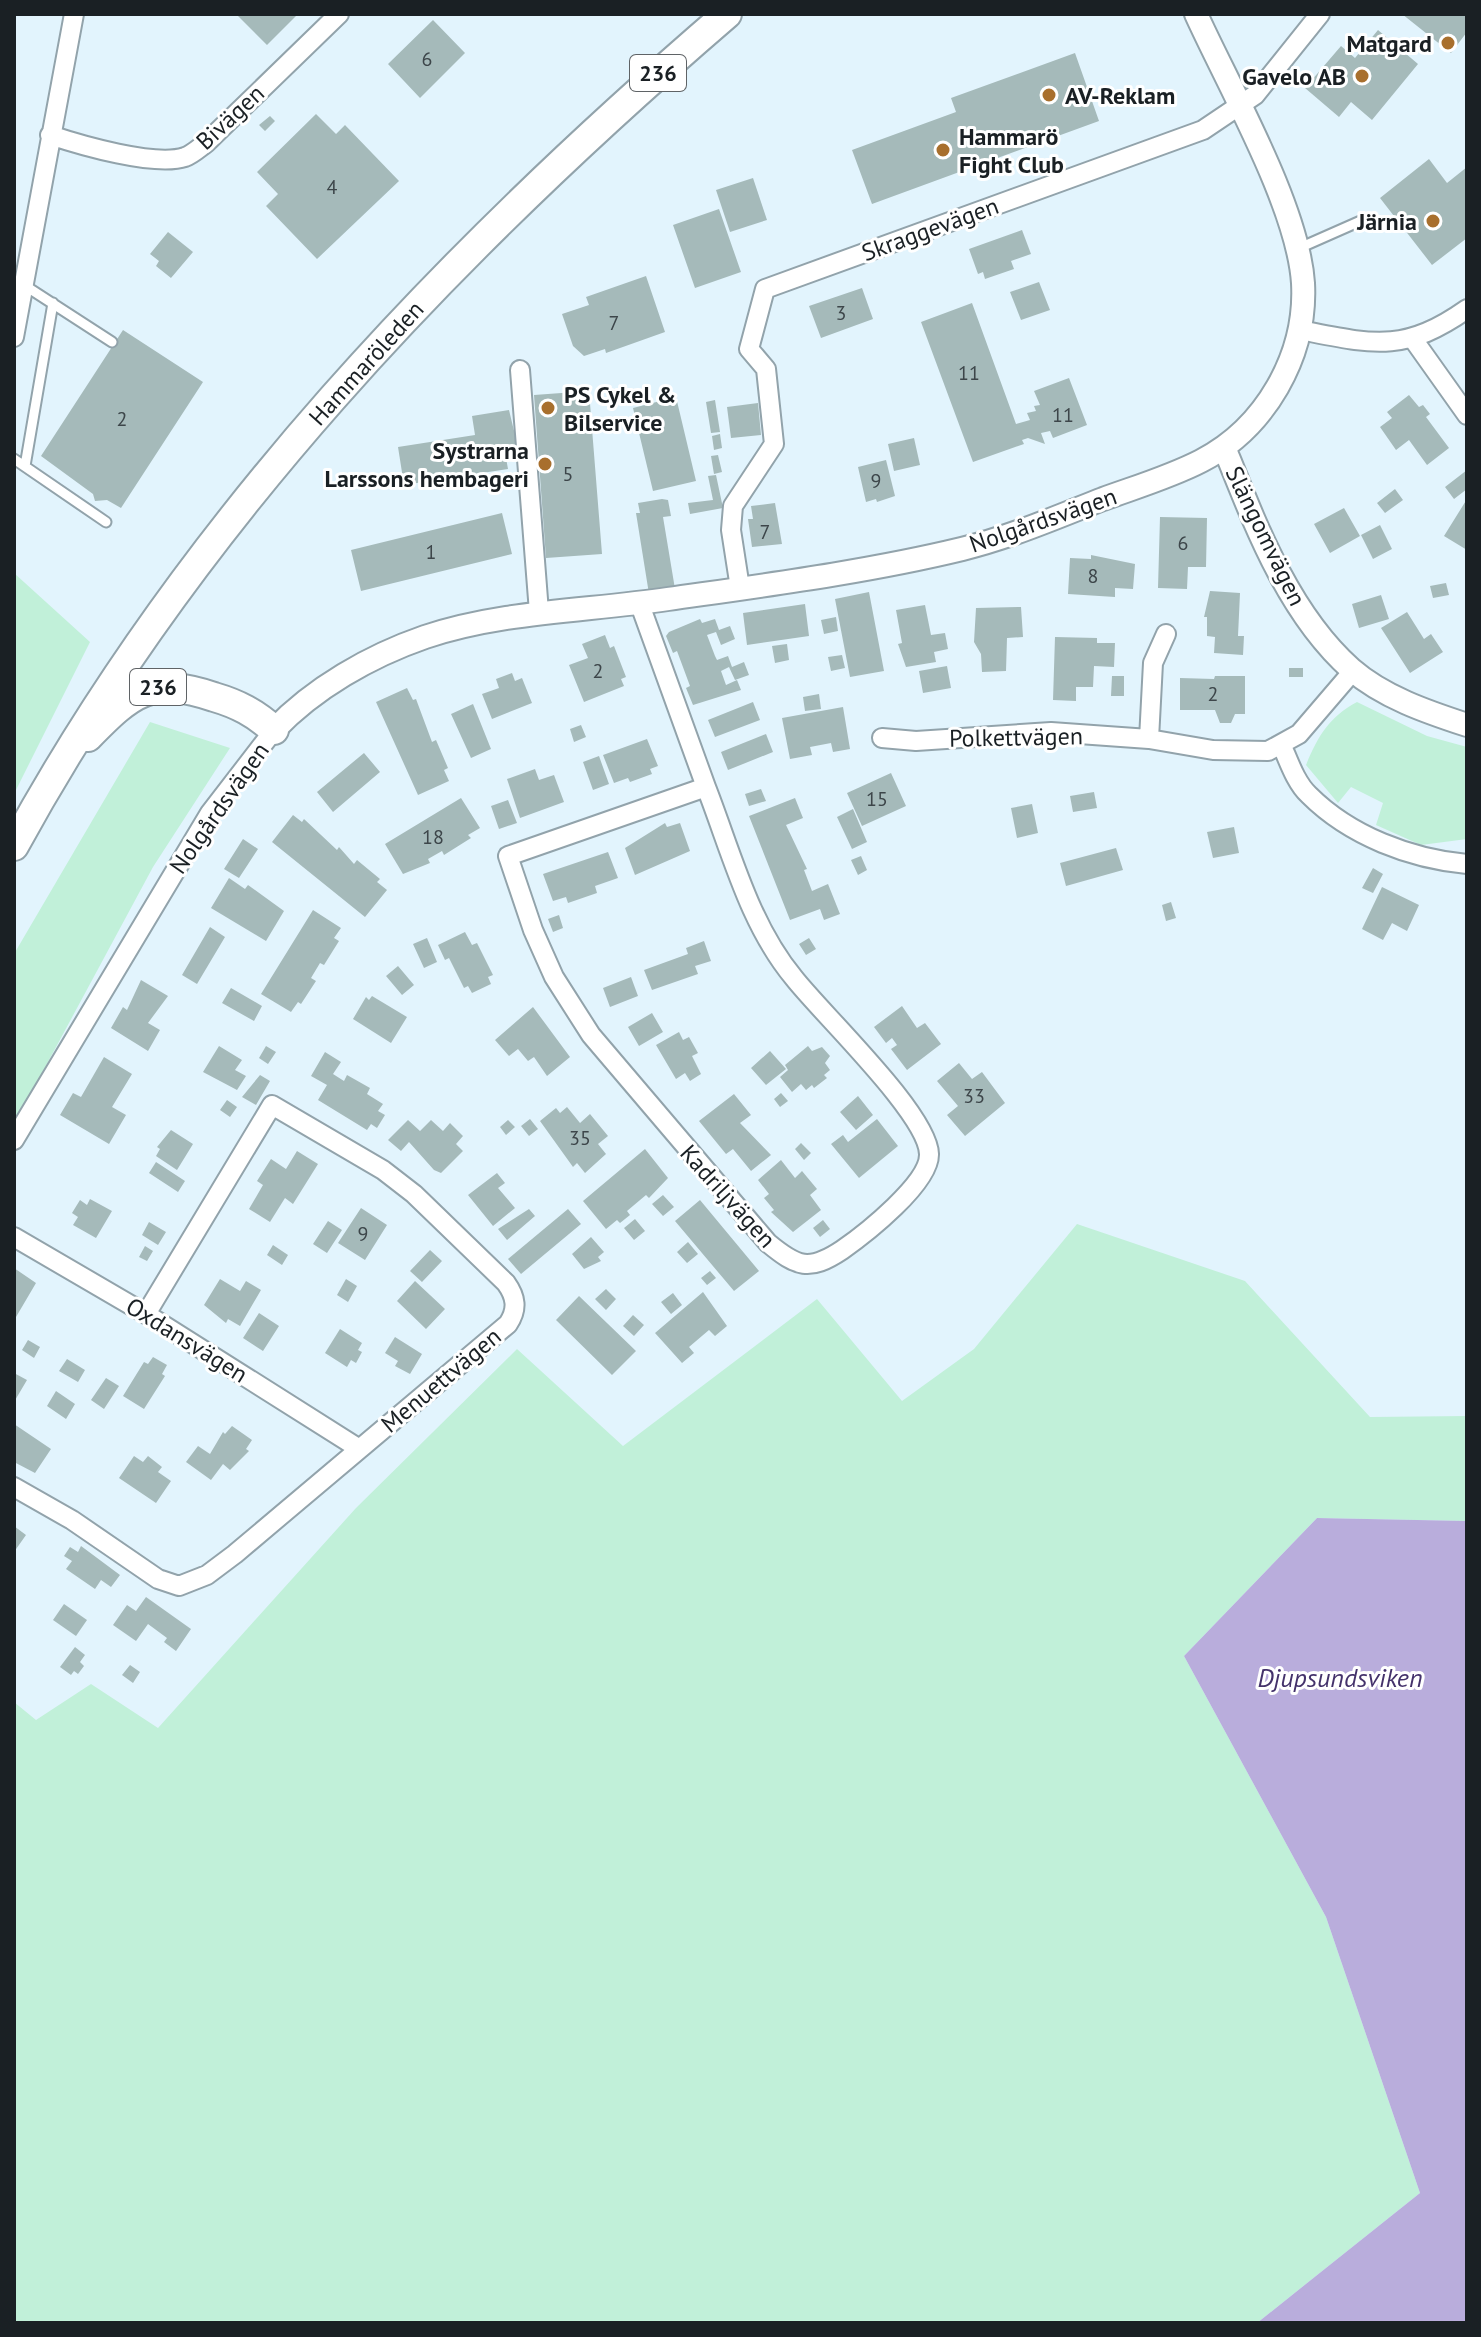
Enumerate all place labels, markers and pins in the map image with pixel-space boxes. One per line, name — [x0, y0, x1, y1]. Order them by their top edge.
place label: Matgard — [1347, 28, 1432, 59]
marker: Matgard — [1439, 34, 1457, 52]
place label: Gavelo AB — [1242, 61, 1346, 92]
marker: Gavelo AB — [1353, 67, 1371, 85]
place label: AV-Reklam — [1065, 80, 1175, 111]
marker: AV-Reklam — [1040, 86, 1058, 104]
place label: Hammarö Fight Club — [959, 121, 1064, 180]
marker: Hammarö Fight Club — [934, 141, 952, 159]
place label: Järnia — [1356, 206, 1417, 237]
marker: Järnia — [1424, 212, 1442, 230]
place label: PS Cykel & Bilservice — [564, 379, 676, 438]
marker: PS Cykel & Bilservice — [539, 399, 557, 417]
place label: Systrarna Larssons hembageri — [325, 435, 529, 494]
marker: Systrarna Larssons hembageri — [536, 455, 554, 473]

